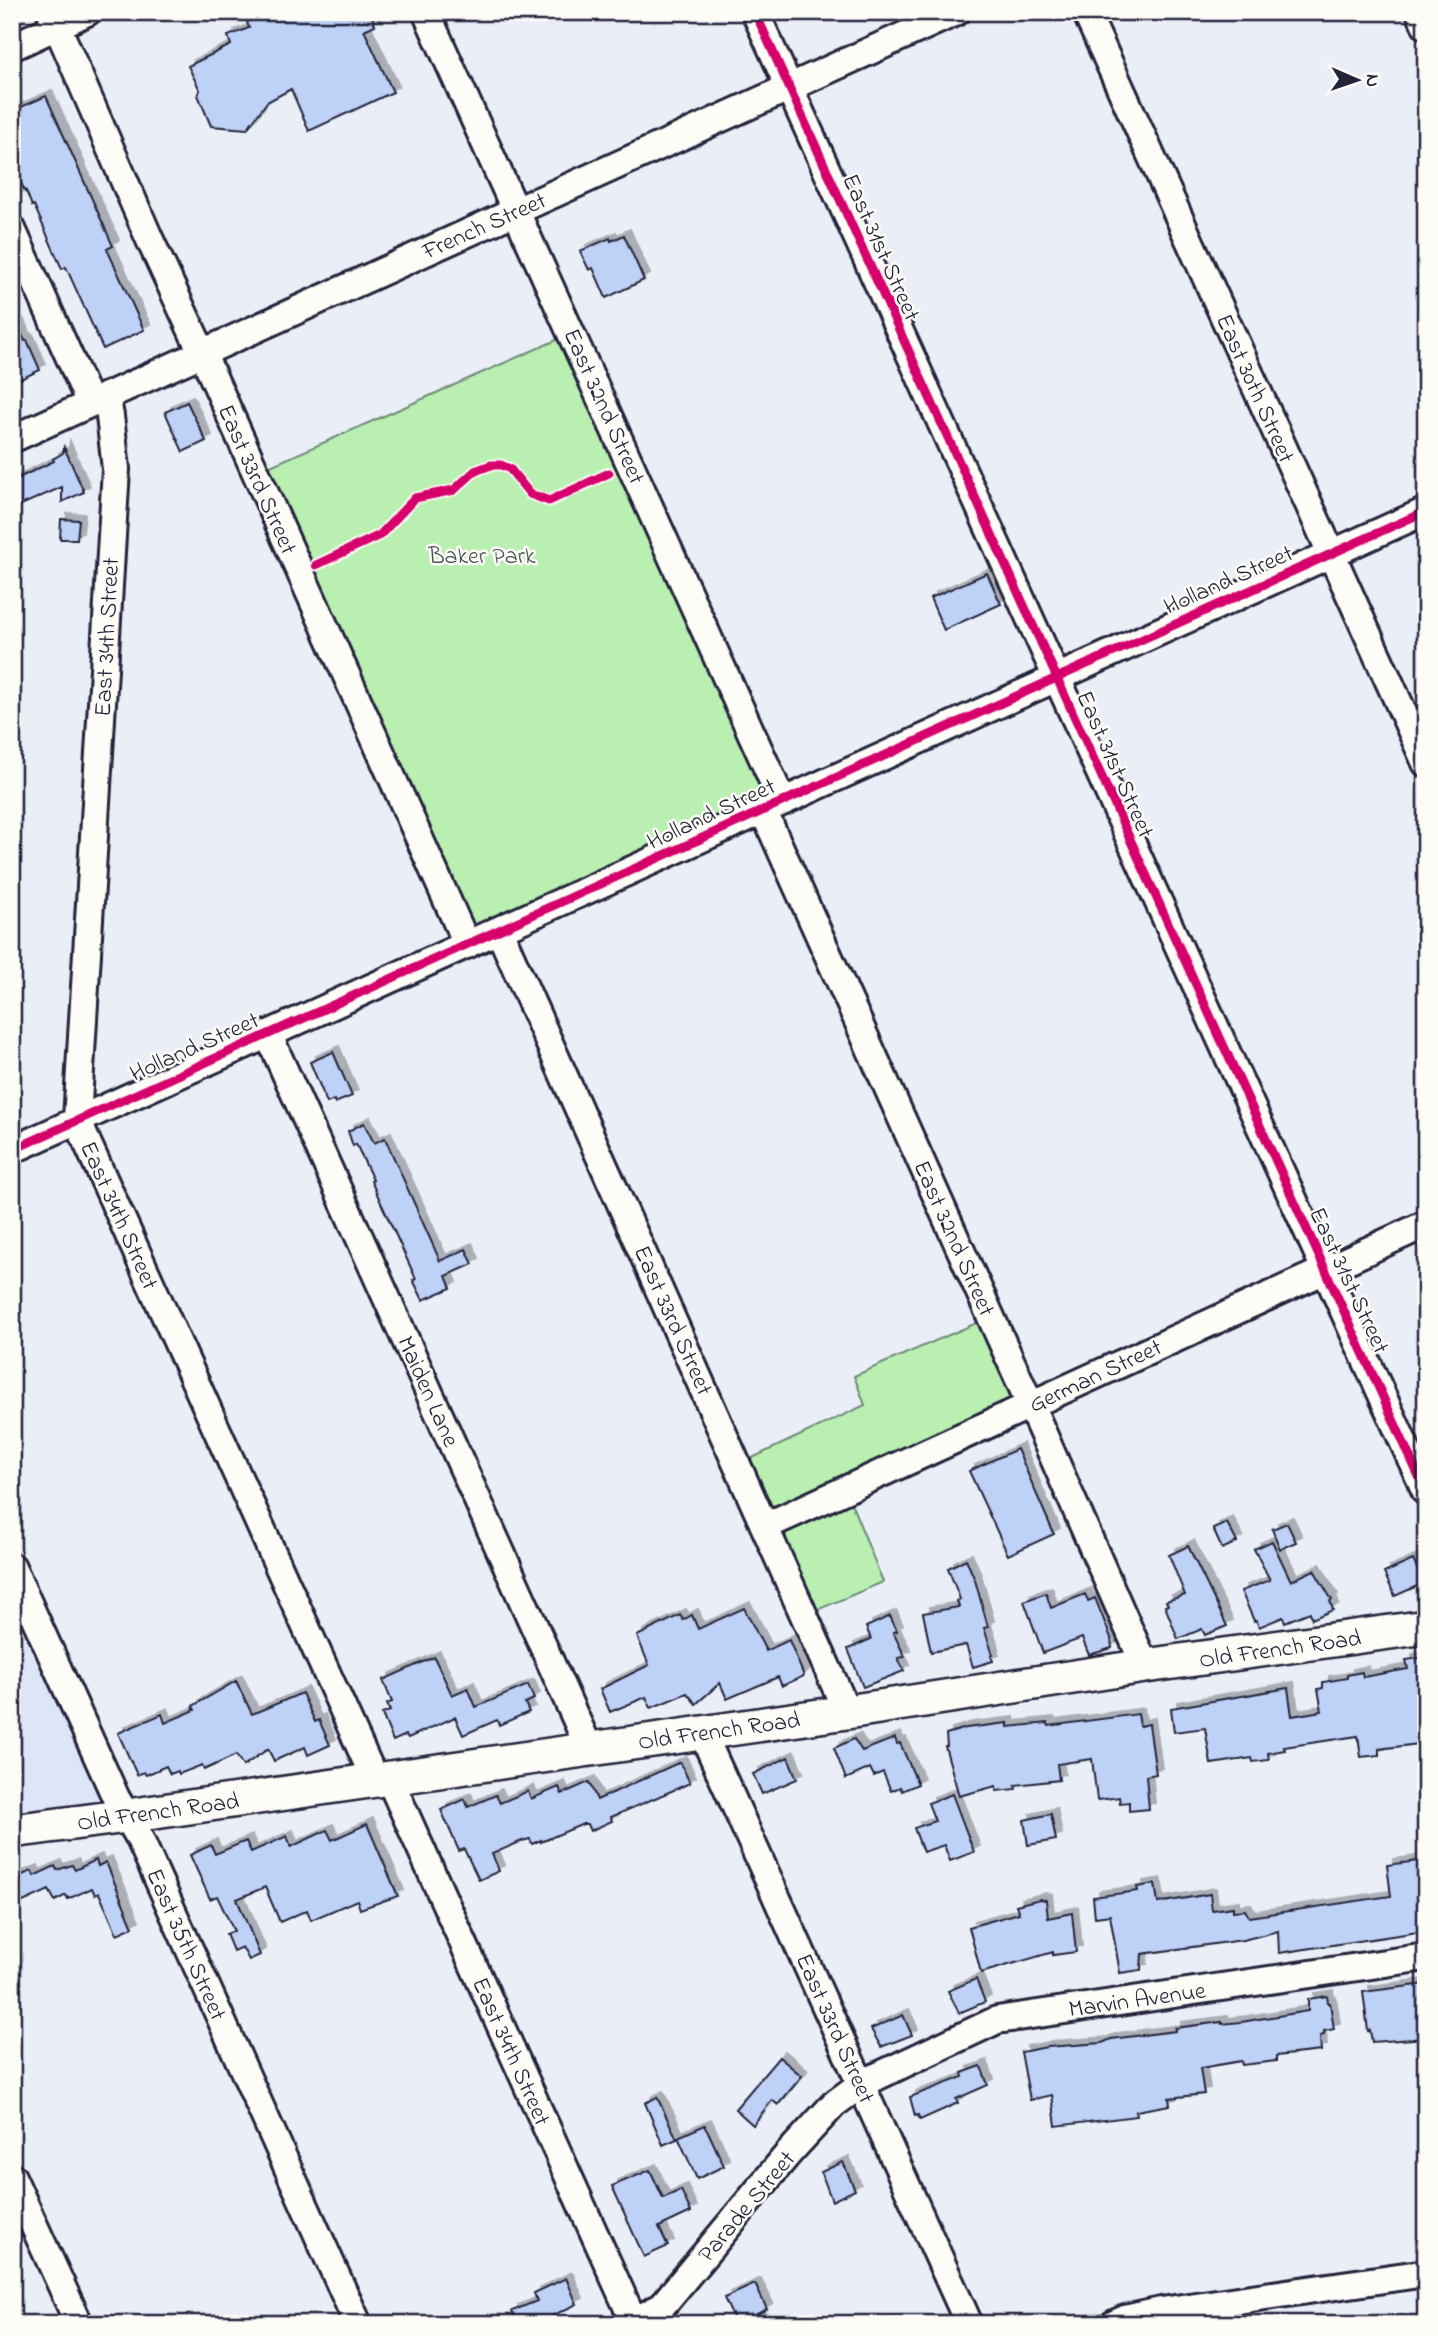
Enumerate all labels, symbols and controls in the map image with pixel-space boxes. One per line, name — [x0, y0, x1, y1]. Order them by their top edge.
north arrow — [1322, 46, 1392, 116]
text: N — [1358, 74, 1385, 88]
street label: East 31st Street — [832, 169, 928, 327]
street label: French Street — [417, 184, 553, 271]
street label: East 30th Street — [1205, 309, 1302, 469]
street label: East 32nd Street — [553, 323, 653, 491]
street label: East 33rd Street — [207, 399, 304, 561]
street label: Holland Street — [1159, 537, 1299, 625]
park label: Baker Park — [427, 540, 536, 575]
street label: East 34th Street — [87, 557, 130, 718]
street label: East 31st Street — [1066, 686, 1162, 844]
street label: Holland Street — [642, 770, 782, 860]
street label: Holland Street — [125, 1004, 265, 1092]
street label: East 34th Street — [69, 1136, 166, 1296]
street label: East 32nd Street — [903, 1155, 1003, 1323]
street label: East 31st Street — [1298, 1202, 1397, 1360]
street label: East 33rd Street — [623, 1240, 720, 1402]
street label: Maiden Lane — [387, 1331, 467, 1453]
street label: German Street — [1024, 1331, 1168, 1423]
street label: Old French Road — [1197, 1622, 1364, 1679]
street label: Old French Road — [636, 1704, 803, 1761]
street label: Old French Road — [75, 1785, 242, 1842]
street label: East 35th Street — [136, 1863, 234, 2027]
street label: East 33rd Street — [785, 1948, 882, 2110]
street label: East 34th Street — [461, 1972, 558, 2132]
street label: Marvin Avenue — [1067, 1974, 1208, 2028]
street label: Parade Street — [691, 2144, 805, 2271]

